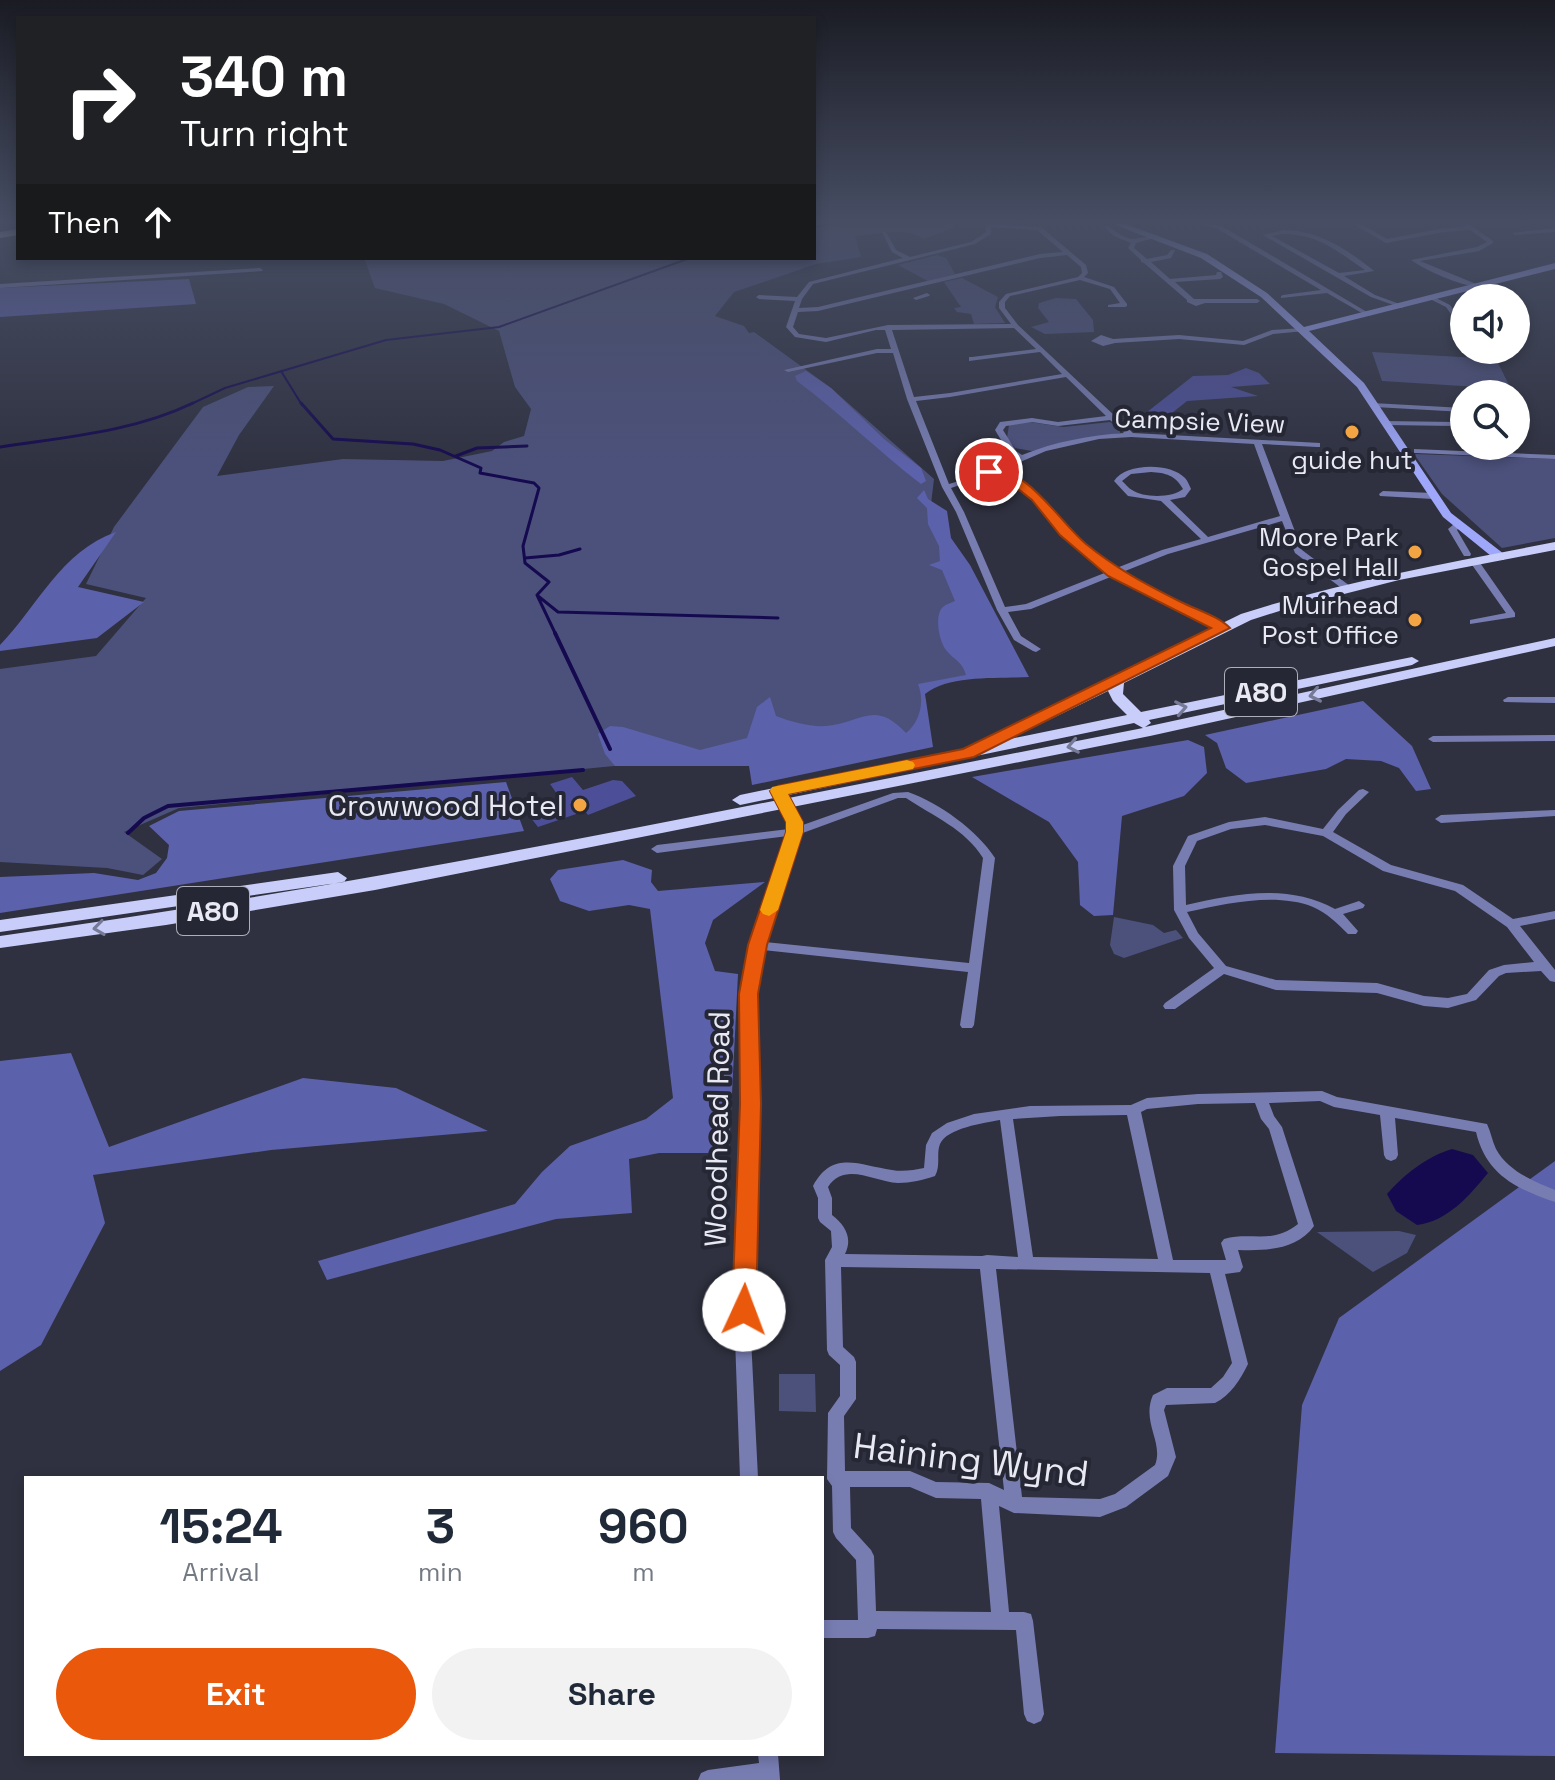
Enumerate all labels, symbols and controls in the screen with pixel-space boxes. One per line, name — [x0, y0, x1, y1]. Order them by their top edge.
text: 340 m — [180, 41, 348, 112]
icon: right — [48, 48, 152, 152]
text: Turn right — [180, 111, 349, 157]
icon: ahead — [136, 200, 180, 244]
text: Then — [48, 203, 120, 242]
map controls — [1450, 284, 1530, 460]
button: sound — [1450, 284, 1530, 364]
button: search — [1450, 380, 1530, 460]
street label: Campsie View — [1114, 401, 1286, 441]
marker: guide hut — [1343, 423, 1361, 441]
pin — [955, 438, 1023, 506]
place label: guide hut — [1291, 443, 1413, 477]
icon: arrive — [967, 450, 1011, 494]
place label: Moore Park Gospel Hall — [1259, 520, 1399, 584]
marker: Moore Park Gospel Hall — [1406, 543, 1424, 561]
place label: Muirhead Post Office — [1262, 588, 1399, 652]
marker: Muirhead Post Office — [1406, 611, 1424, 629]
road number: A80 — [1225, 668, 1297, 716]
one-way arrow — [1308, 686, 1322, 703]
one-way arrow — [1174, 700, 1188, 717]
one-way arrow — [1067, 737, 1081, 754]
place label: Crowwood Hotel — [328, 786, 564, 825]
marker: Crowwood Hotel — [571, 796, 589, 814]
road number: A80 — [177, 887, 249, 935]
one-way arrow — [93, 919, 106, 936]
street label: Woodhead Road — [695, 1011, 739, 1247]
position arrow — [702, 1268, 786, 1352]
street label: Haining Wynd — [851, 1423, 1091, 1497]
text: 15:24 — [159, 1496, 283, 1557]
text: 3 — [426, 1496, 455, 1557]
text: 960 — [598, 1496, 689, 1557]
text: Arrival — [182, 1555, 260, 1589]
text: min — [418, 1555, 463, 1589]
text: m — [632, 1555, 655, 1589]
button: Exit — [56, 1648, 416, 1740]
button: Share — [432, 1648, 792, 1740]

